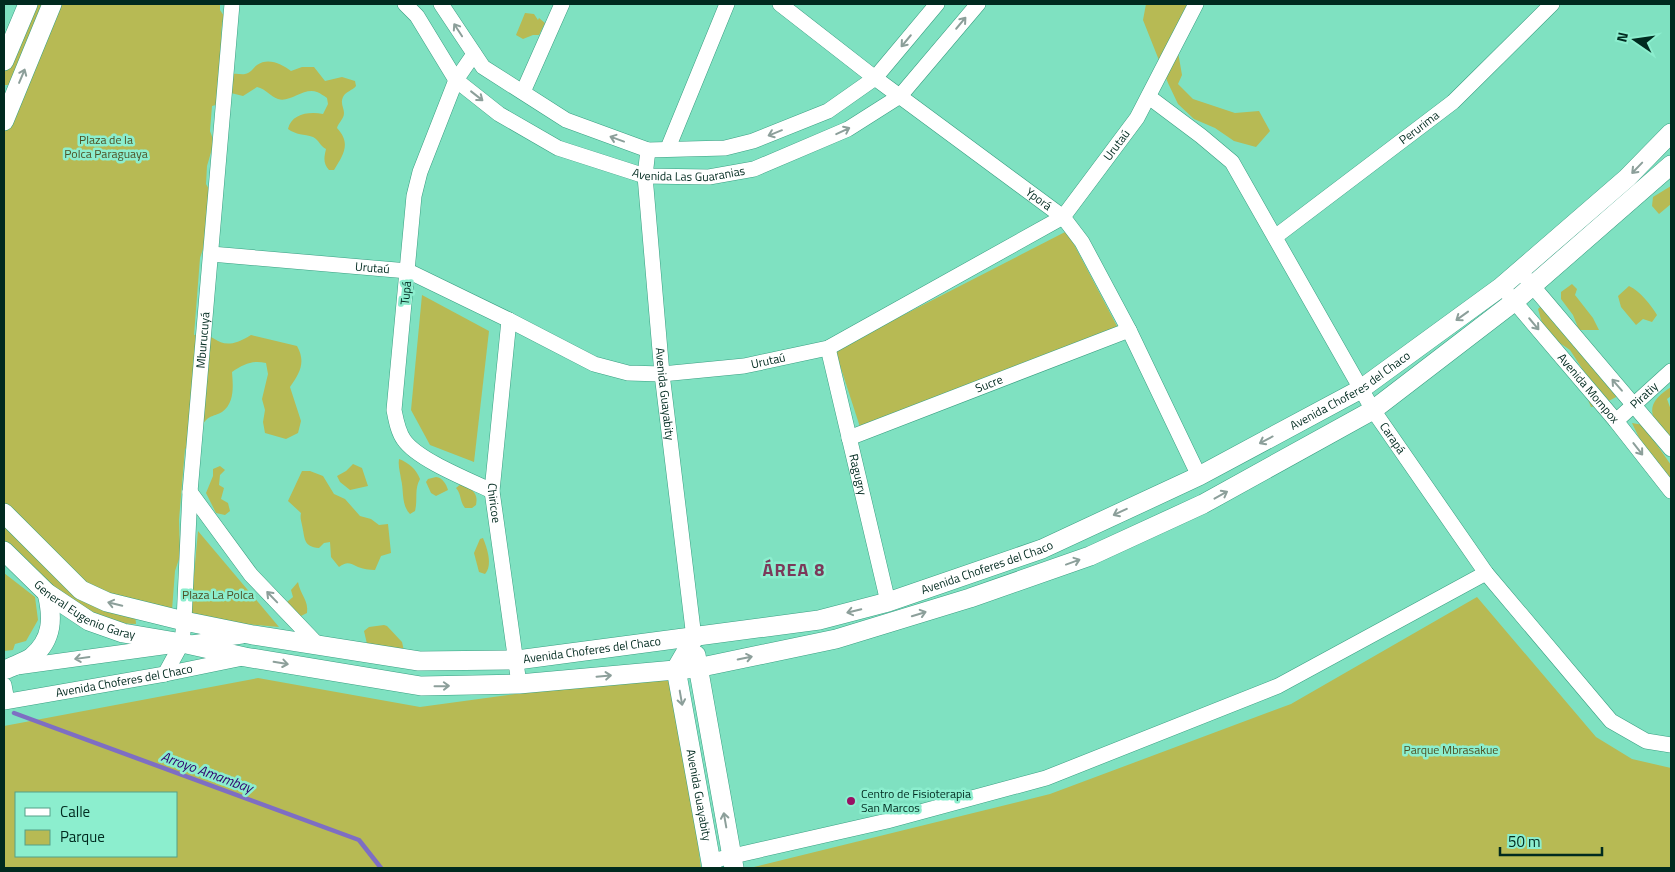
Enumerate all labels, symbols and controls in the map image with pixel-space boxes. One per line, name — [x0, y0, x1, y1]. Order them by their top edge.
north arrow — [1610, 15, 1660, 65]
one-way arrow — [956, 17, 967, 30]
one-way arrow — [453, 23, 464, 37]
text: N — [1611, 30, 1633, 44]
one-way arrow — [900, 34, 911, 47]
one-way arrow — [18, 69, 28, 84]
one-way arrow — [470, 91, 483, 102]
street label: Perurima — [1395, 106, 1443, 149]
street label: Urutaú — [1098, 125, 1134, 164]
one-way arrow — [835, 126, 850, 136]
one-way arrow — [768, 128, 783, 138]
park label: Plaza de la Polca Paraguaya — [64, 130, 148, 163]
one-way arrow — [610, 134, 625, 143]
street label: Avenida Las Guaranias — [630, 161, 747, 186]
one-way arrow — [1631, 162, 1643, 174]
street label: Yporá — [1022, 182, 1056, 215]
street label: Urutaú — [354, 256, 391, 278]
street label: Tupá — [395, 280, 416, 306]
street label: Mburucuyá — [191, 311, 214, 369]
one-way arrow — [1455, 311, 1469, 321]
one-way arrow — [1528, 317, 1540, 330]
street label: Avenida Choferes del Chaco — [1286, 346, 1414, 435]
street label: Avenida Guayabity — [651, 347, 680, 442]
street label: Urutaú — [749, 347, 787, 373]
street label: Avenida Mompox — [1553, 349, 1625, 428]
street label: Sucre — [972, 370, 1005, 397]
street label: Piratiy — [1625, 377, 1662, 413]
one-way arrow — [1612, 379, 1623, 392]
street label: Carapá — [1375, 418, 1411, 458]
one-way arrow — [1258, 435, 1273, 445]
one-way arrow — [1633, 442, 1643, 456]
street label: Ragugry — [844, 452, 873, 497]
street label: Chiricoe — [483, 482, 506, 524]
one-way arrow — [1213, 489, 1227, 499]
one-way arrow — [1113, 508, 1128, 518]
street label: Avenida Choferes del Chaco — [918, 535, 1056, 599]
district label: ÁREA 8 — [763, 556, 825, 583]
one-way arrow — [1065, 557, 1080, 566]
street label: General Eugenio Garay — [30, 575, 137, 644]
park label: Plaza La Polca — [182, 585, 254, 604]
one-way arrow — [266, 591, 278, 603]
one-way arrow — [108, 599, 124, 608]
one-way arrow — [846, 607, 862, 616]
one-way arrow — [911, 608, 927, 618]
street label: Avenida Choferes del Chaco — [522, 631, 662, 668]
one-way arrow — [736, 652, 752, 662]
one-way arrow — [74, 653, 90, 663]
street label: Avenida Choferes del Chaco — [54, 659, 194, 702]
one-way arrow — [273, 659, 289, 669]
one-way arrow — [596, 671, 612, 681]
one-way arrow — [433, 681, 449, 691]
one-way arrow — [677, 690, 687, 706]
park label: Parque Mbrasakue — [1404, 740, 1498, 759]
water label: Arroyo Amambay — [158, 745, 257, 798]
street label: Avenida Guayabity — [682, 747, 717, 843]
place label: Centro de Fisioterapia San Marcos — [861, 784, 971, 817]
legend — [15, 792, 178, 857]
marker: Centro de Fisioterapia San Marcos — [845, 795, 857, 807]
text: Calle — [60, 800, 90, 823]
one-way arrow — [720, 813, 730, 829]
scale bar — [1500, 824, 1602, 856]
text: Parque — [60, 825, 105, 848]
text: 50 m — [1508, 830, 1541, 853]

